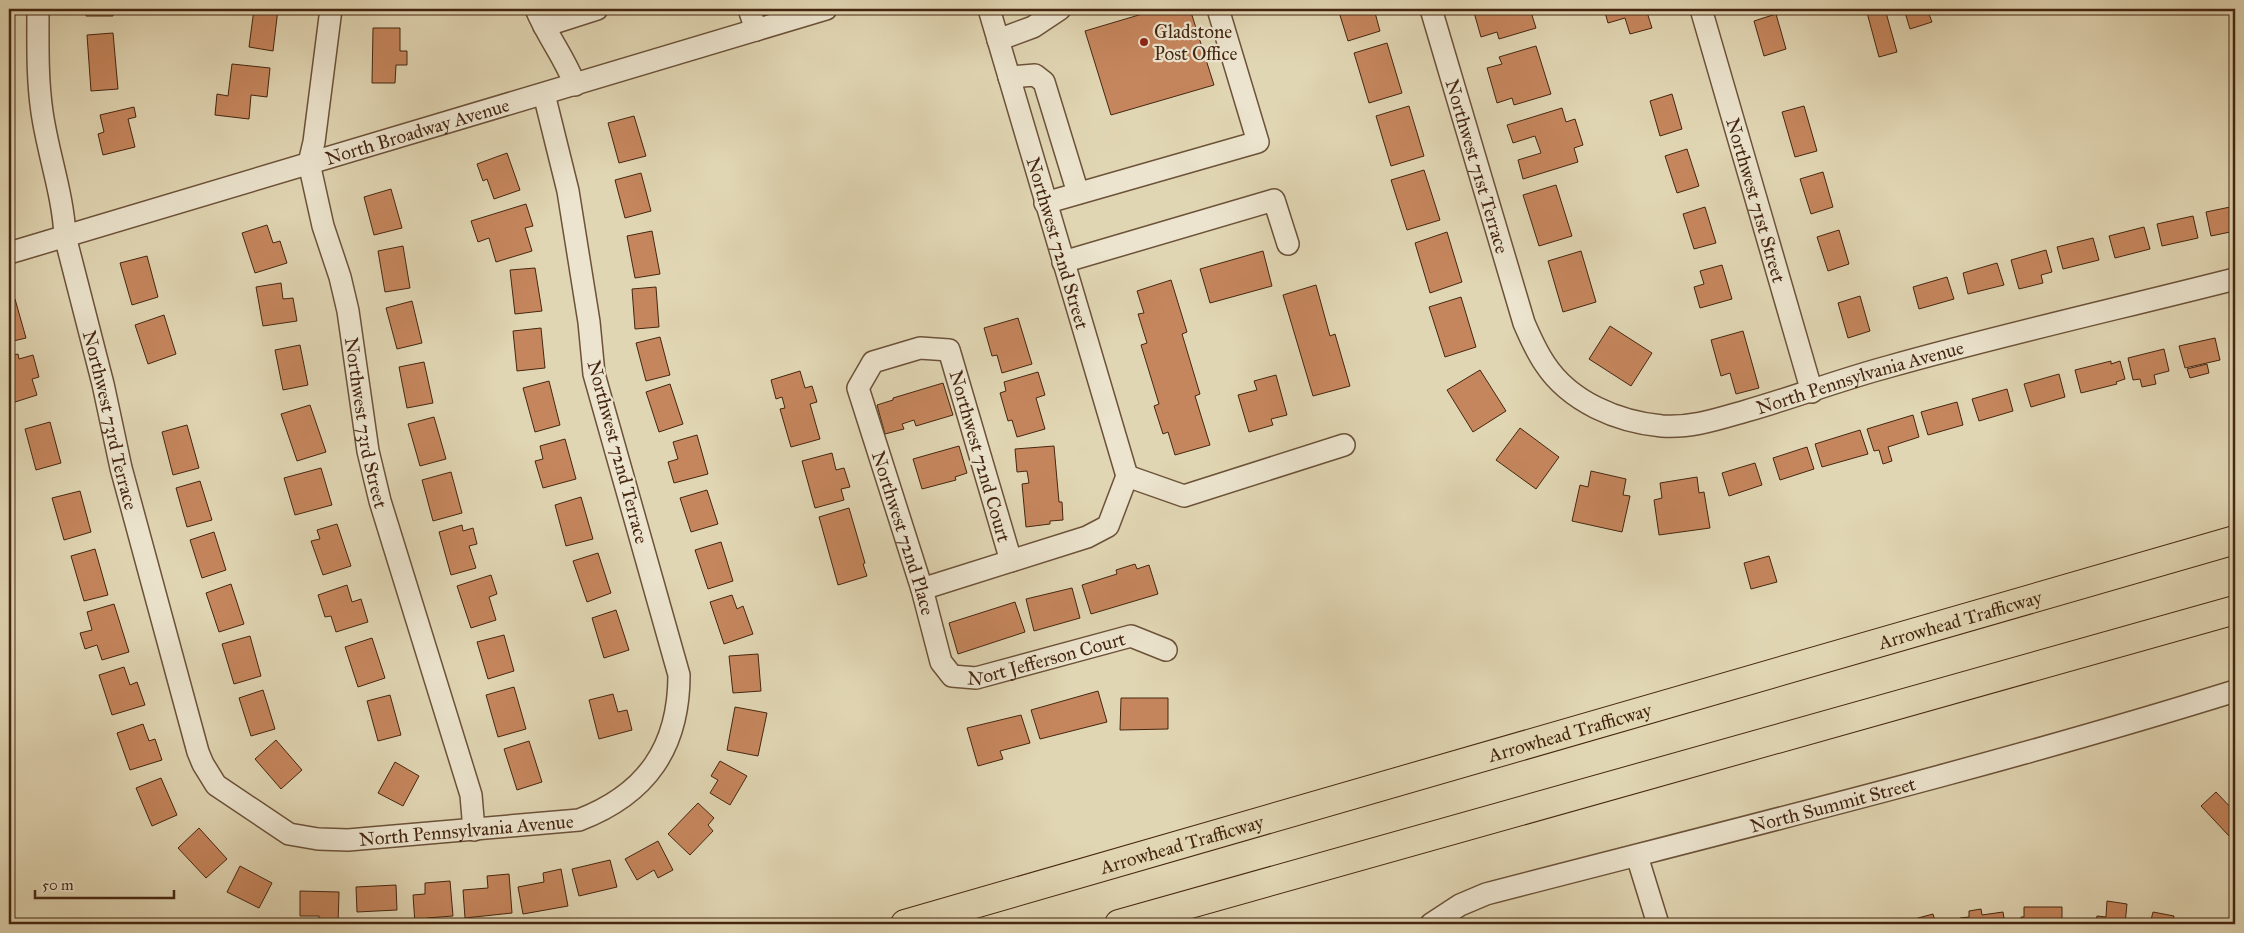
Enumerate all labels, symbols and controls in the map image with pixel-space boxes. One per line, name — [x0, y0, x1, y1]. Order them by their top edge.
place label: Gladstone Post Office — [1154, 20, 1237, 65]
marker: Gladstone Post Office — [1138, 36, 1150, 48]
street label: Northwest 71st Terrace — [1441, 76, 1514, 256]
street label: North Broadway Avenue — [322, 93, 512, 169]
street label: Northwest 71st Street — [1722, 115, 1791, 285]
street label: Northwest 72nd Street — [1022, 154, 1095, 332]
street label: Northwest 73rd Terrace — [78, 328, 143, 512]
street label: North Pennsylvania Avenue — [1753, 335, 1966, 419]
street label: Northwest 73rd Street — [340, 336, 393, 511]
street label: Northwest 72nd Terrace — [582, 358, 654, 546]
street label: Northwest 72nd Court — [944, 367, 1016, 545]
street label: Northwest 72nd Place — [867, 448, 940, 618]
street label: Arrowhead Trafficway — [1875, 585, 2045, 654]
street label: Nort Jefferson Court — [966, 627, 1128, 690]
street label: Arrowhead Trafficway — [1485, 697, 1655, 767]
street label: North Summit Street — [1748, 772, 1918, 837]
street label: North Pennsylvania Avenue — [358, 809, 574, 851]
street label: Arrowhead Trafficway — [1096, 809, 1267, 879]
scale bar — [35, 868, 174, 900]
text: 50 m — [42, 876, 74, 894]

